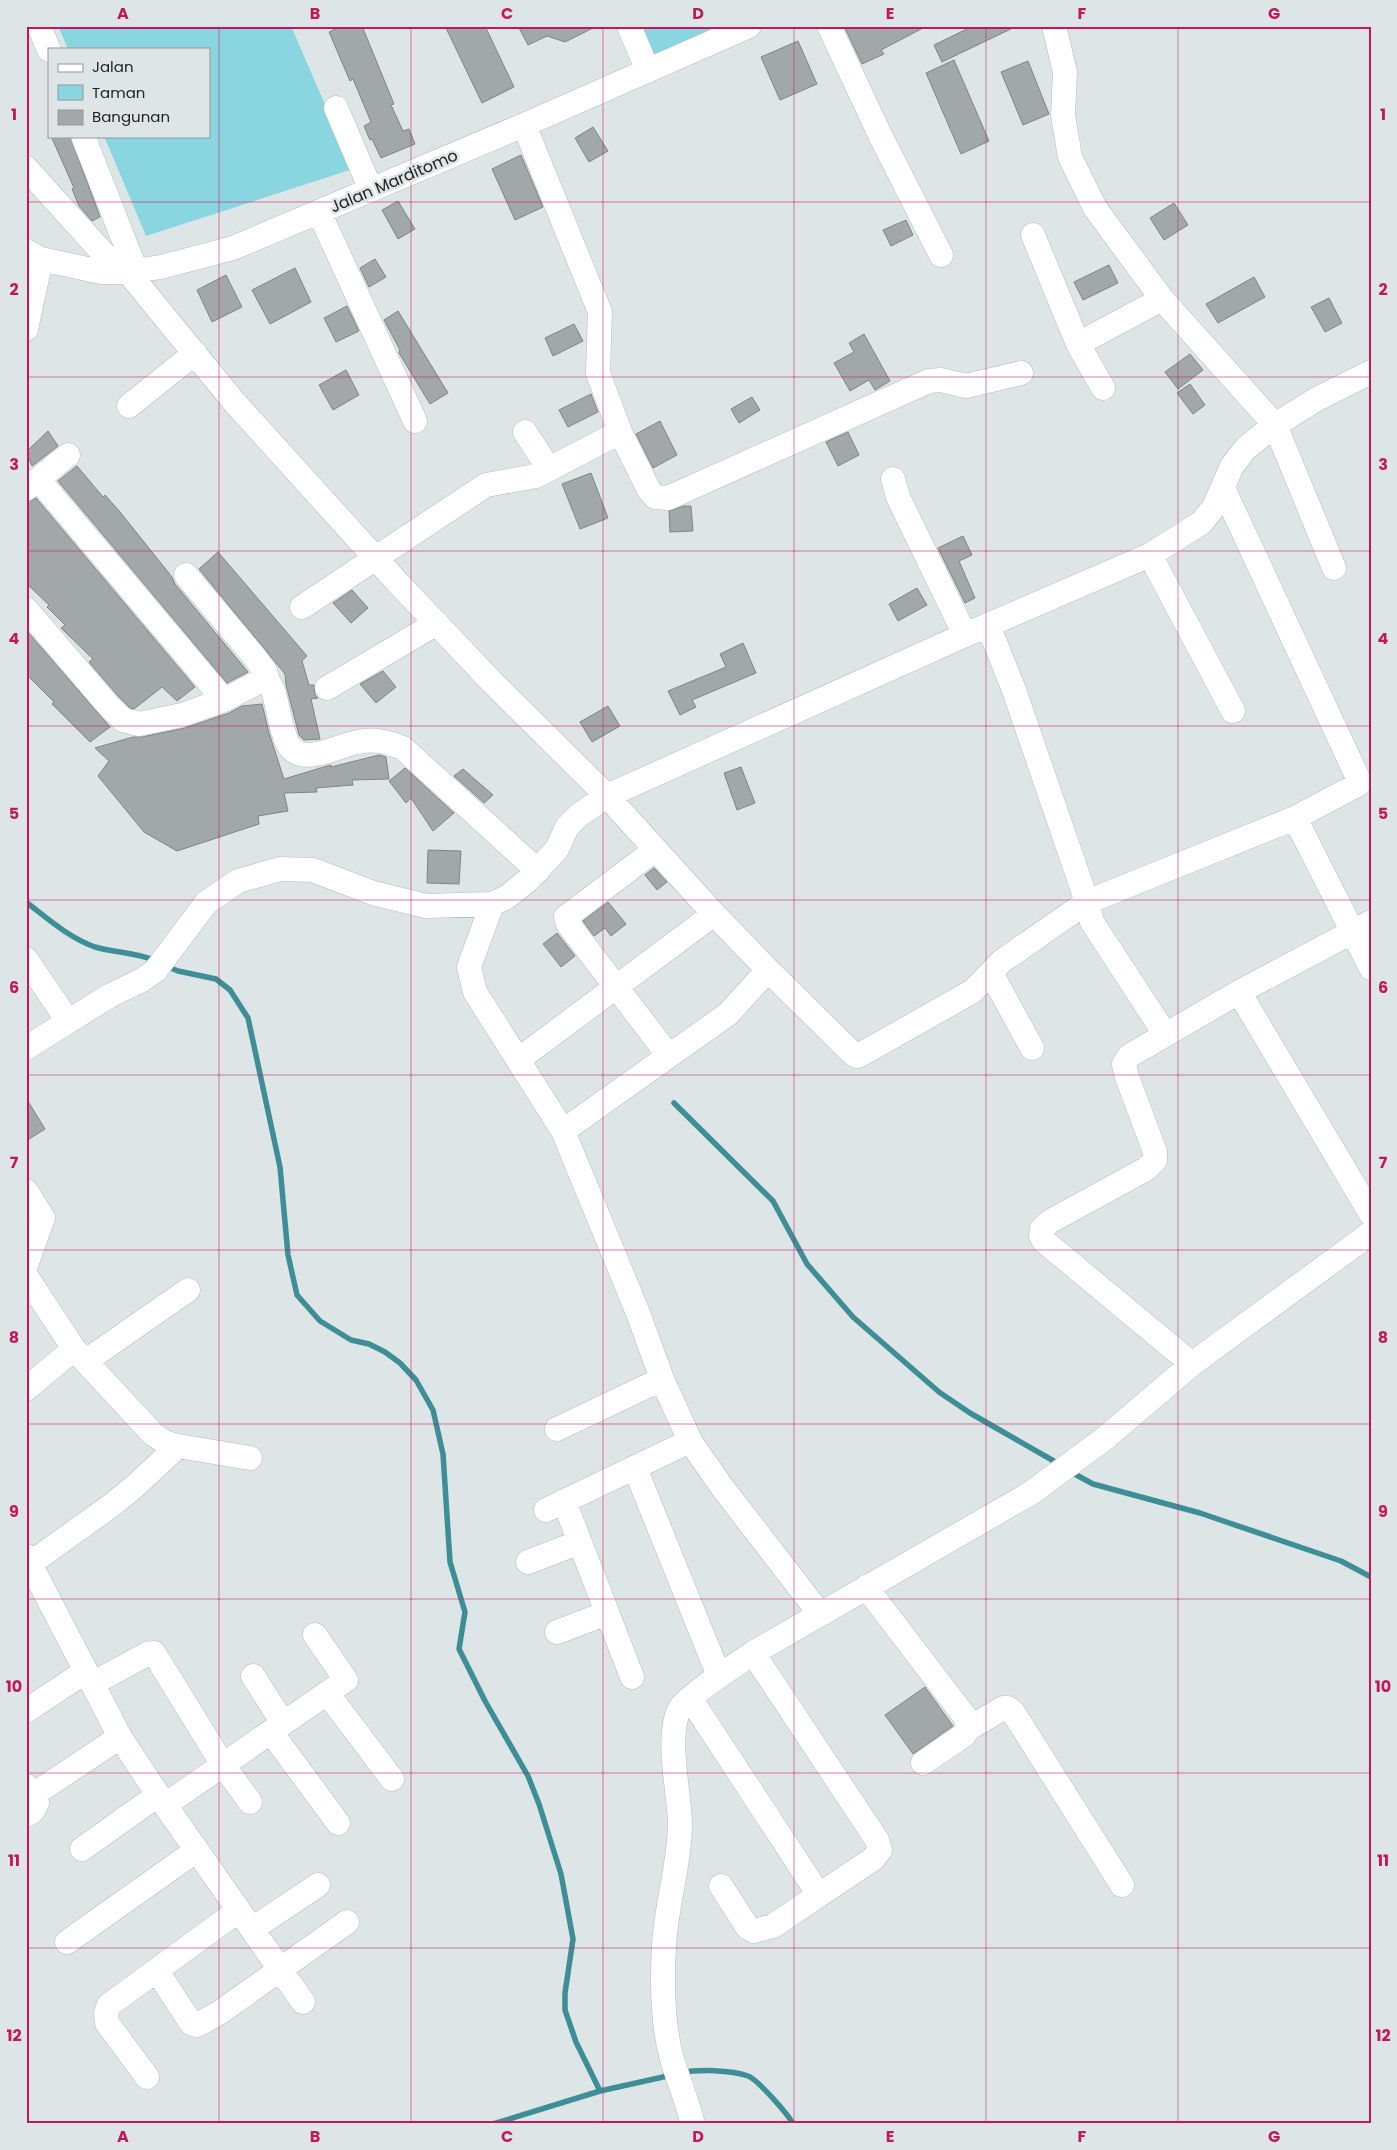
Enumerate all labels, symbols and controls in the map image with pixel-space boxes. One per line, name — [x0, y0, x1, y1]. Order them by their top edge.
text: A — [117, 2, 129, 25]
text: B — [310, 2, 320, 25]
text: C — [501, 2, 513, 25]
text: D — [692, 2, 704, 25]
text: E — [886, 2, 894, 25]
text: F — [1078, 2, 1087, 25]
text: G — [1268, 2, 1280, 25]
legend — [48, 48, 210, 138]
text: Jalan — [92, 56, 134, 77]
text: Taman — [92, 82, 145, 103]
text: 1 — [11, 103, 17, 126]
text: 1 — [1380, 103, 1386, 126]
text: Bangunan — [92, 106, 170, 127]
street label: Jalan Marditomo — [327, 144, 461, 218]
text: 2 — [9, 278, 19, 301]
text: 2 — [1378, 278, 1388, 301]
text: 3 — [9, 453, 19, 476]
text: 3 — [1378, 453, 1388, 476]
text: 4 — [9, 627, 20, 650]
text: 4 — [1378, 627, 1389, 650]
text: 5 — [9, 802, 19, 825]
text: 5 — [1378, 802, 1388, 825]
text: 6 — [9, 976, 19, 999]
text: 6 — [1378, 976, 1388, 999]
text: 7 — [10, 1151, 19, 1174]
text: 7 — [1379, 1151, 1388, 1174]
text: 8 — [9, 1326, 19, 1349]
text: 8 — [1378, 1326, 1388, 1349]
text: 9 — [9, 1500, 19, 1523]
text: 9 — [1378, 1500, 1388, 1523]
text: 10 — [6, 1675, 22, 1698]
text: 10 — [1375, 1675, 1391, 1698]
text: 11 — [8, 1849, 20, 1872]
text: 11 — [1377, 1849, 1389, 1872]
text: 12 — [6, 2024, 22, 2047]
text: 12 — [1375, 2024, 1391, 2047]
text: A — [117, 2125, 129, 2148]
text: B — [310, 2125, 320, 2148]
text: C — [501, 2125, 513, 2148]
text: D — [692, 2125, 704, 2148]
text: E — [886, 2125, 894, 2148]
text: F — [1078, 2125, 1087, 2148]
text: G — [1268, 2125, 1280, 2148]

